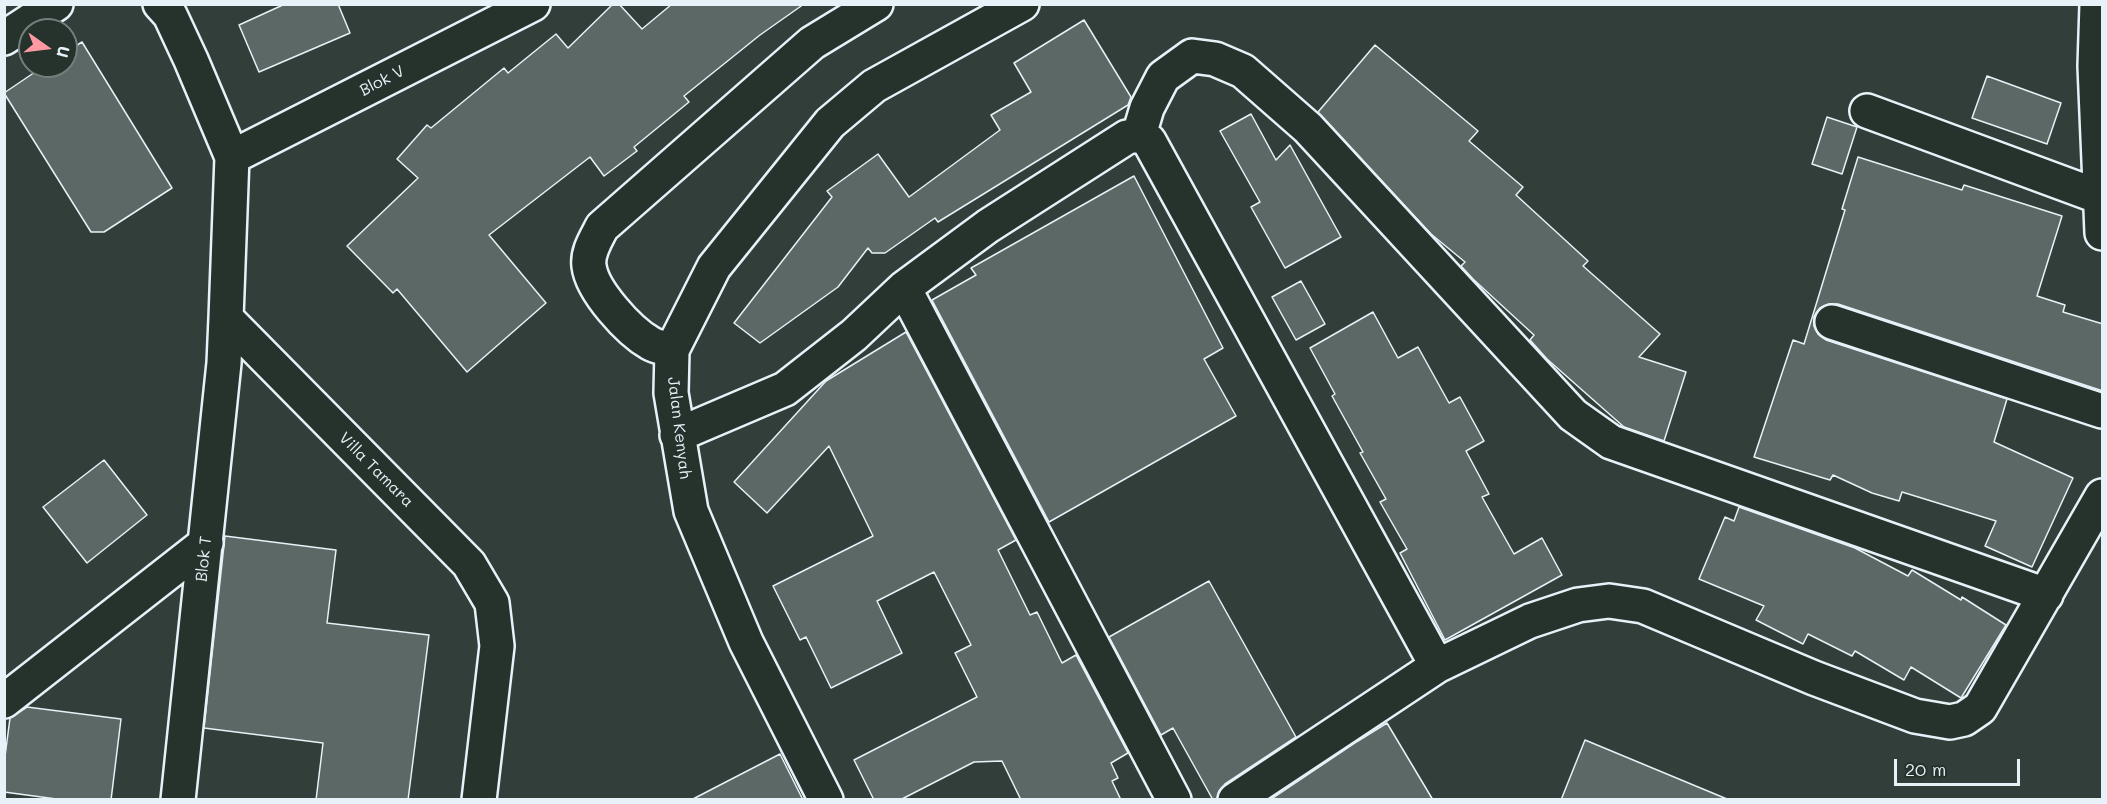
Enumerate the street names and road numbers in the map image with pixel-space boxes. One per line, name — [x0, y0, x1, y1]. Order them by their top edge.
street label: Blok V — [357, 62, 407, 100]
street label: Jalan Kenyah — [663, 376, 695, 480]
street label: Villa Tamara — [335, 429, 417, 511]
street label: Blok T — [192, 535, 216, 583]

